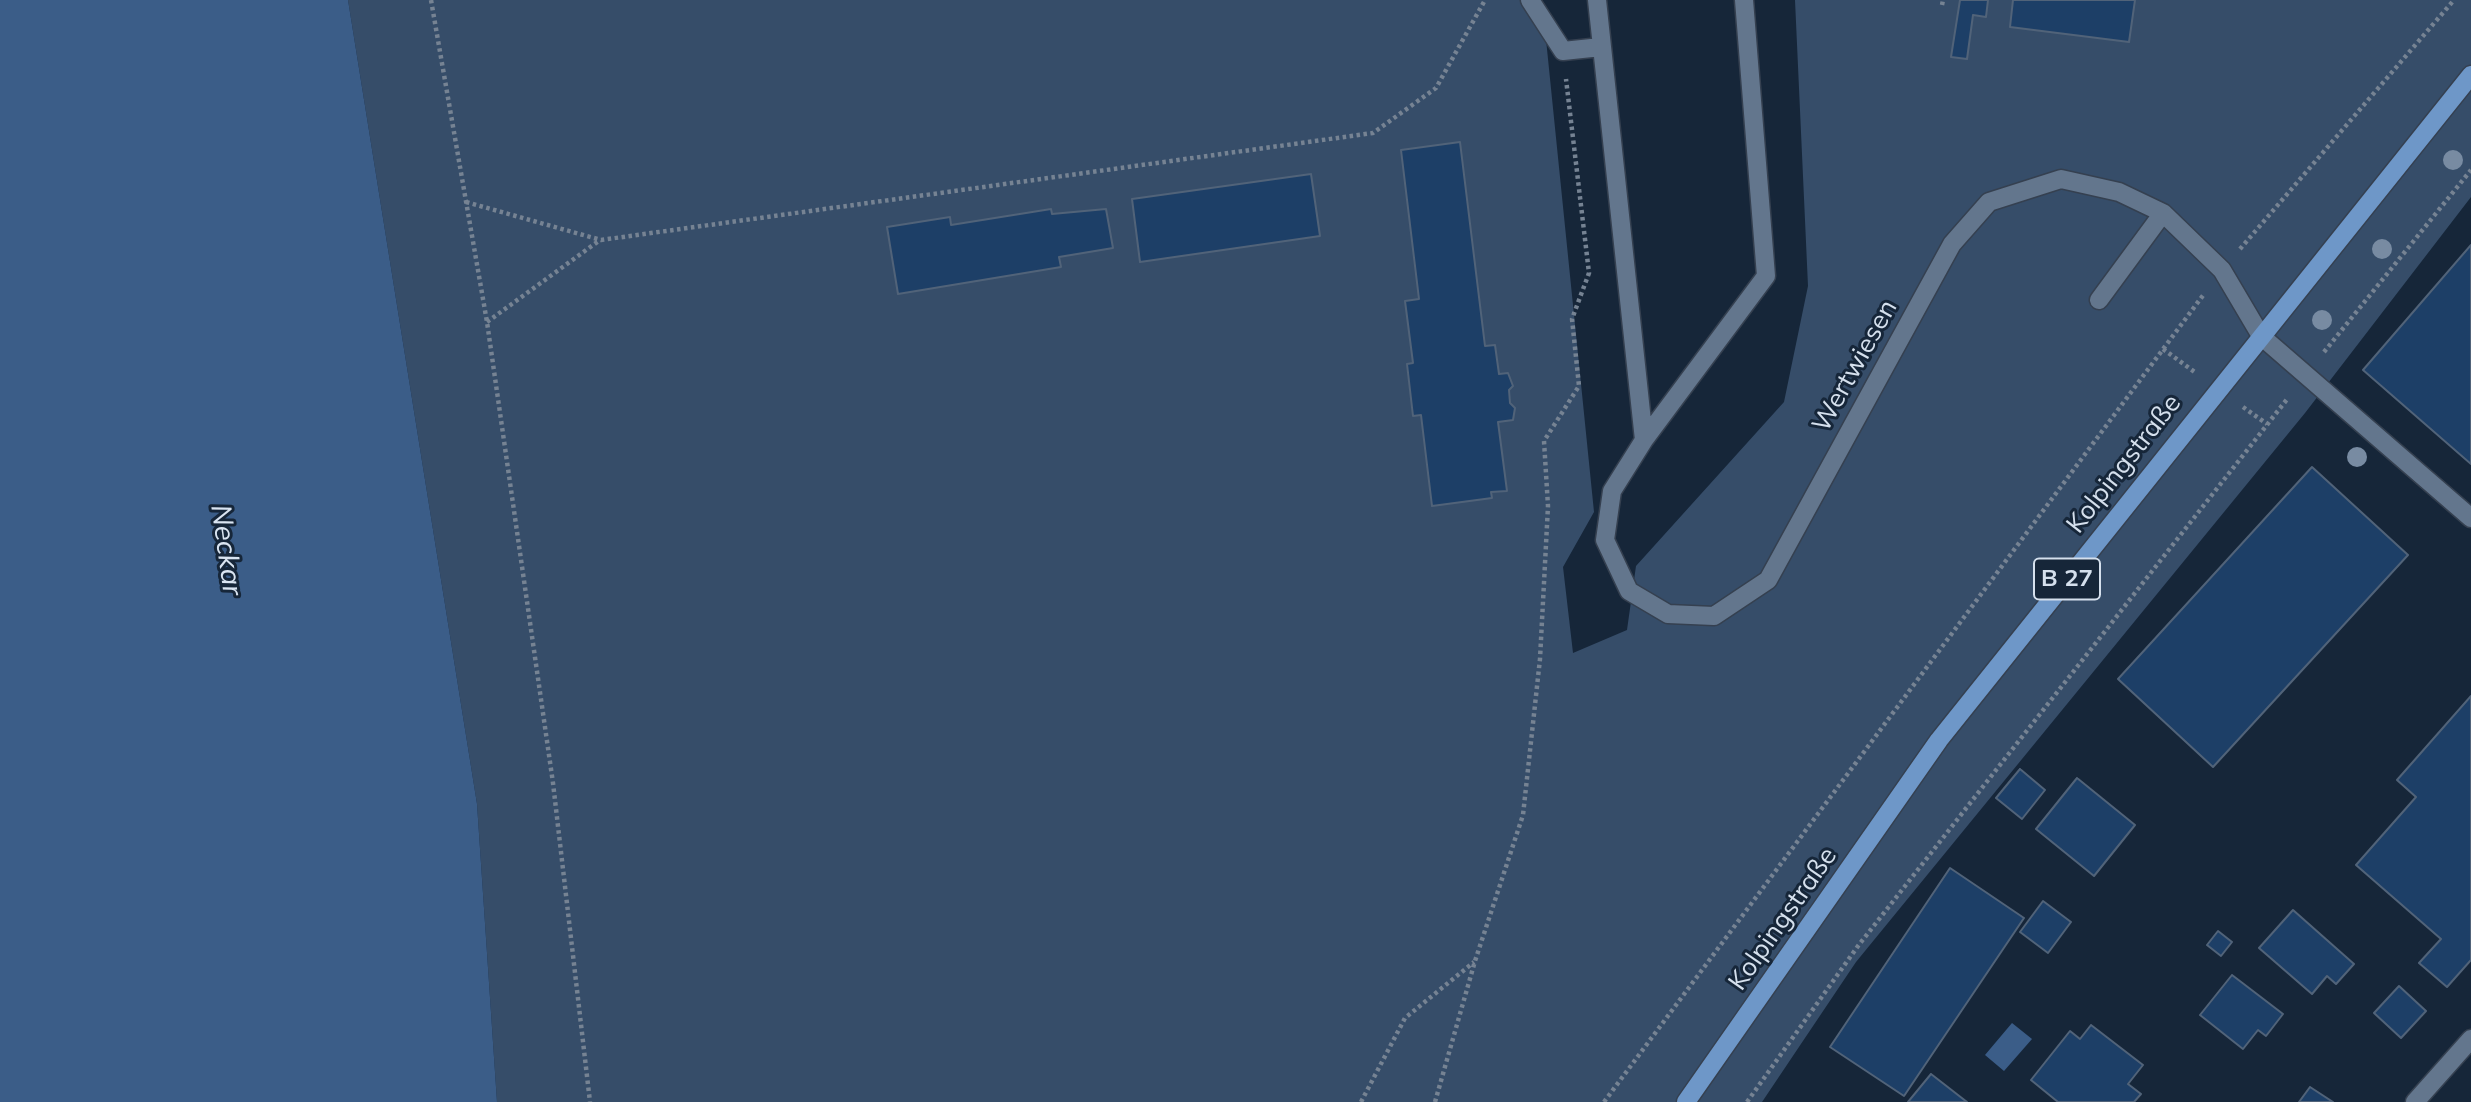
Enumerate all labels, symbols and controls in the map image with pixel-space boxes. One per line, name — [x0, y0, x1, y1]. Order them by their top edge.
street label: Wertwiesen — [1806, 295, 1904, 437]
street label: Kolpingstraße — [2060, 388, 2188, 540]
water label: Neckar — [203, 502, 249, 598]
road number: B 27 — [2034, 558, 2100, 600]
street label: Kolpingstraße — [1722, 842, 1844, 996]

